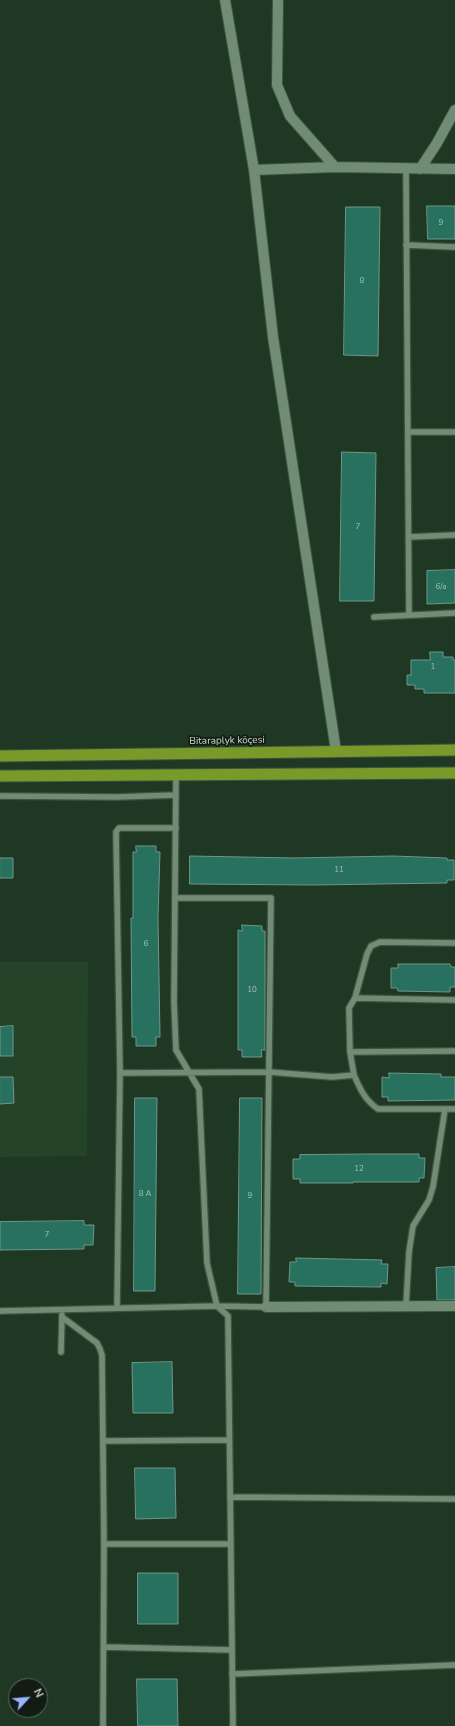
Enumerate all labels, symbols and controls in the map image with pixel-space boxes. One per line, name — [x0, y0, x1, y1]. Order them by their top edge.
house number: 9 — [439, 218, 443, 228]
house number: 8 — [360, 276, 364, 286]
house number: 7 — [356, 522, 360, 532]
house number: 6/а — [436, 582, 446, 592]
house number: 1 — [431, 662, 435, 672]
street label: Bitaraplyk köçesi — [189, 734, 265, 748]
house number: 11 — [334, 865, 344, 875]
house number: 6 — [144, 939, 148, 949]
house number: 10 — [247, 985, 257, 995]
house number: 12 — [354, 1164, 364, 1174]
house number: 8 A — [139, 1189, 151, 1199]
house number: 9 — [248, 1191, 252, 1201]
house number: 7 — [45, 1230, 49, 1240]
north arrow — [8, 1678, 48, 1718]
text: N — [30, 1686, 47, 1700]

